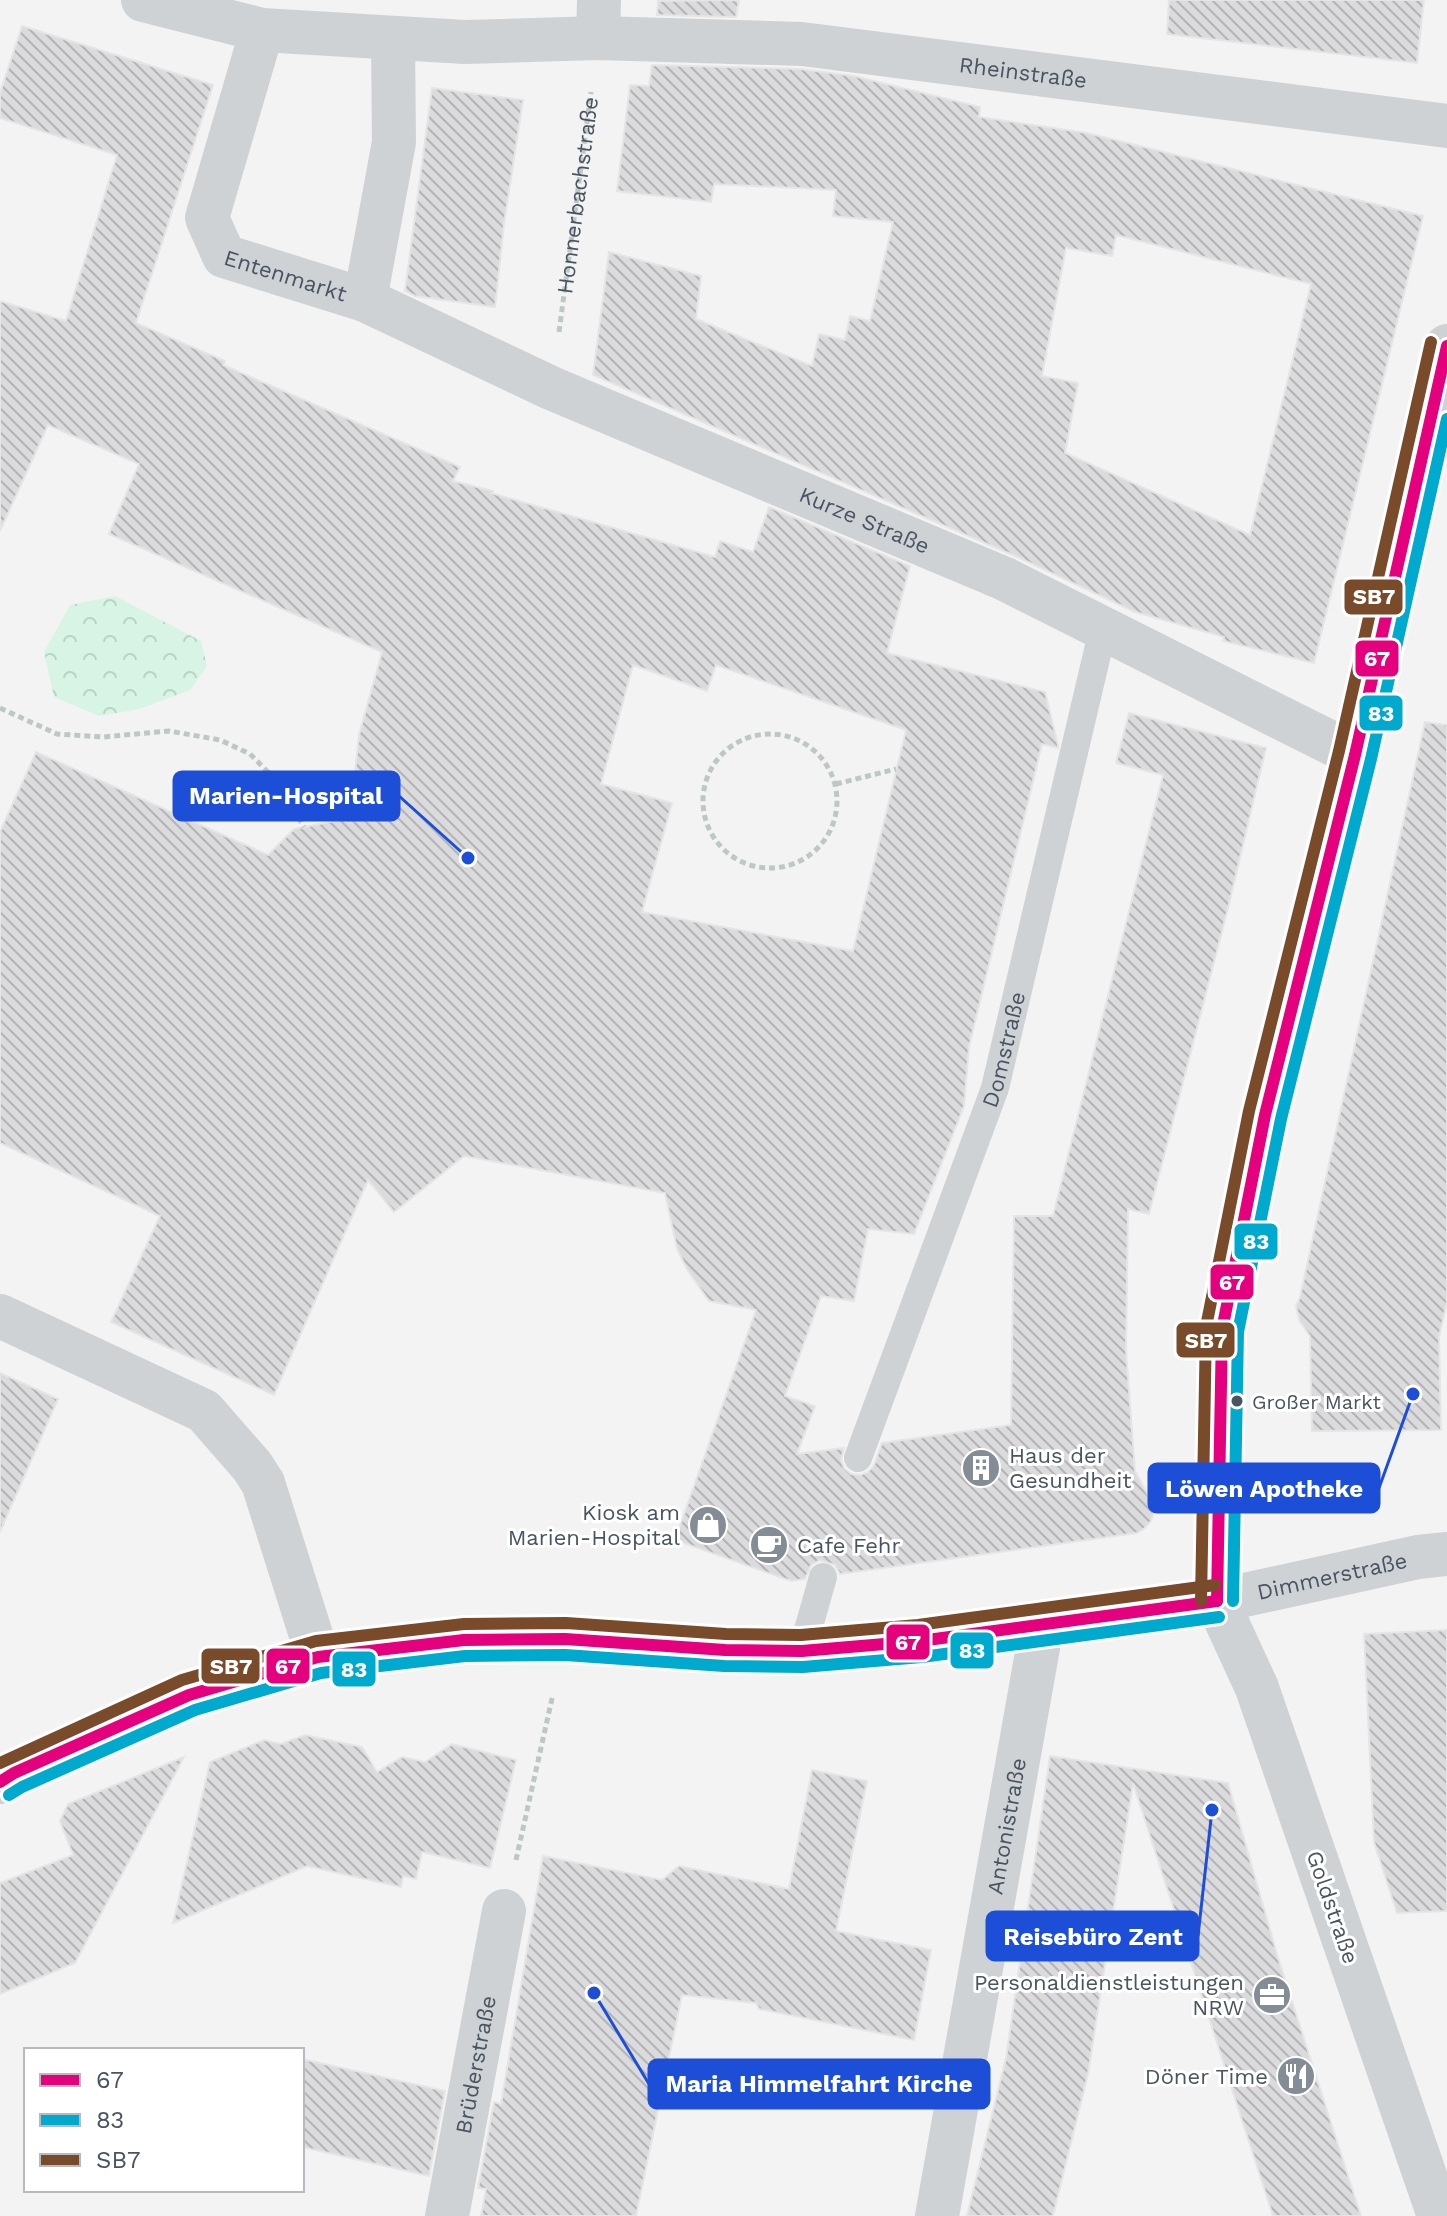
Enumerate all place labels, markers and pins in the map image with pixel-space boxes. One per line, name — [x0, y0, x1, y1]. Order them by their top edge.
callout: Marien-Hospital — [174, 772, 399, 820]
place label: Großer Markt — [1252, 1390, 1381, 1414]
marker: Großer Markt — [1229, 1393, 1245, 1409]
place label: Haus der Gesundheit — [1009, 1443, 1132, 1493]
building icon: Haus der Gesundheit — [960, 1447, 1002, 1489]
callout: Löwen Apotheke — [1149, 1464, 1379, 1512]
place label: Kiosk am Marien-Hospital — [508, 1500, 680, 1550]
shop icon: Kiosk am Marien-Hospital — [687, 1504, 729, 1546]
cafe icon: Cafe Fehr — [748, 1524, 790, 1566]
place label: Cafe Fehr — [797, 1533, 900, 1558]
callout: Reisebüro Zent — [987, 1912, 1198, 1960]
place label: Personaldienstleistungen NRW — [974, 1970, 1244, 2020]
office icon: Personaldienstleistungen NRW — [1251, 1974, 1293, 2016]
restaurant icon: Döner Time — [1275, 2055, 1317, 2097]
callout: Maria Himmelfahrt Kirche — [649, 2060, 989, 2108]
place label: Döner Time — [1145, 2064, 1268, 2089]

